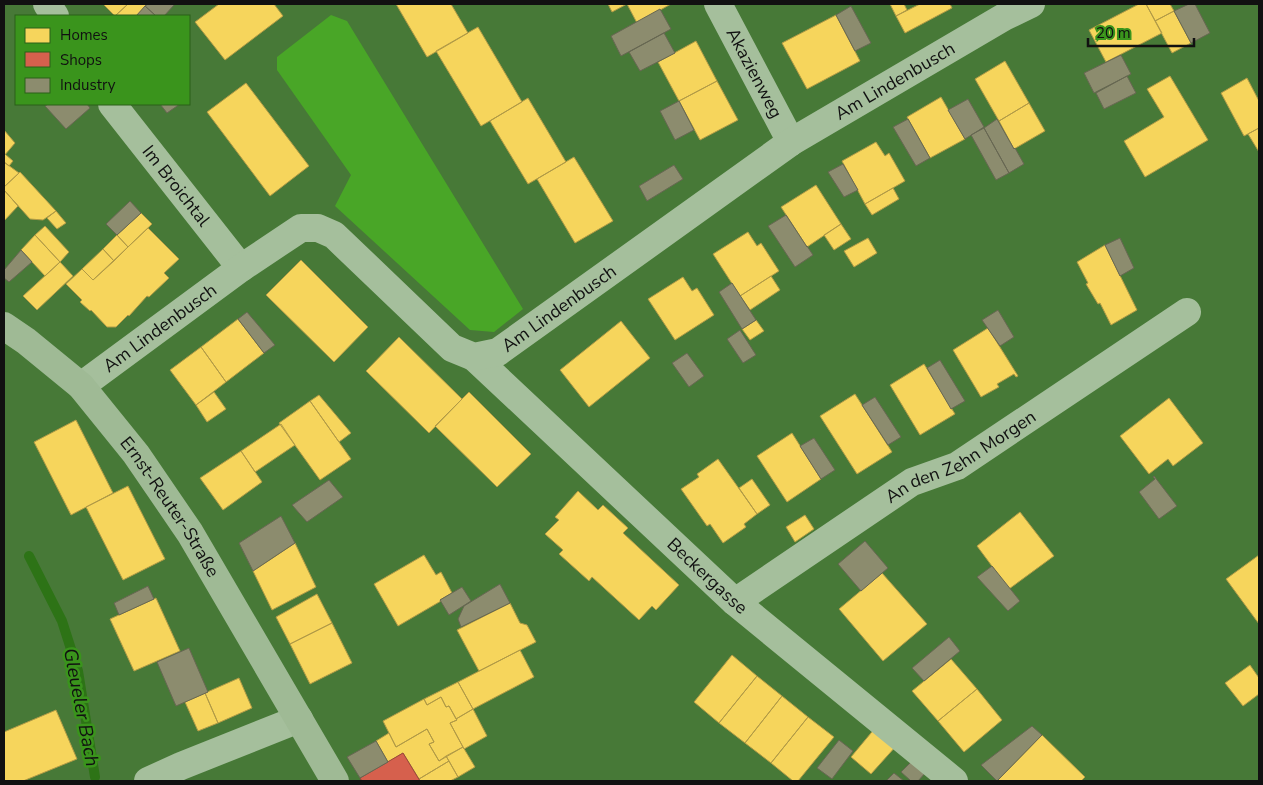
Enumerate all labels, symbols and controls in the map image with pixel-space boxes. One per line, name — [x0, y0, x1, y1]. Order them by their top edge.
legend — [15, 15, 190, 105]
scale bar — [1088, 15, 1194, 47]
text: 20 m — [1096, 23, 1131, 43]
street label: Akazienweg — [721, 24, 788, 122]
text: Homes — [60, 25, 108, 45]
street label: Am Lindenbusch — [830, 36, 959, 126]
text: Shops — [60, 50, 102, 70]
text: Industry — [60, 75, 116, 95]
street label: Im Broichtal — [137, 140, 216, 232]
street label: Am Lindenbusch — [497, 259, 621, 358]
street label: Am Lindenbusch — [98, 278, 222, 378]
street label: An den Zehn Morgen — [881, 405, 1040, 509]
street label: Ernst-Reuter-Straße — [115, 432, 225, 582]
street label: Beckergasse — [662, 532, 753, 619]
water label: Gleueler Bach — [57, 646, 105, 769]

